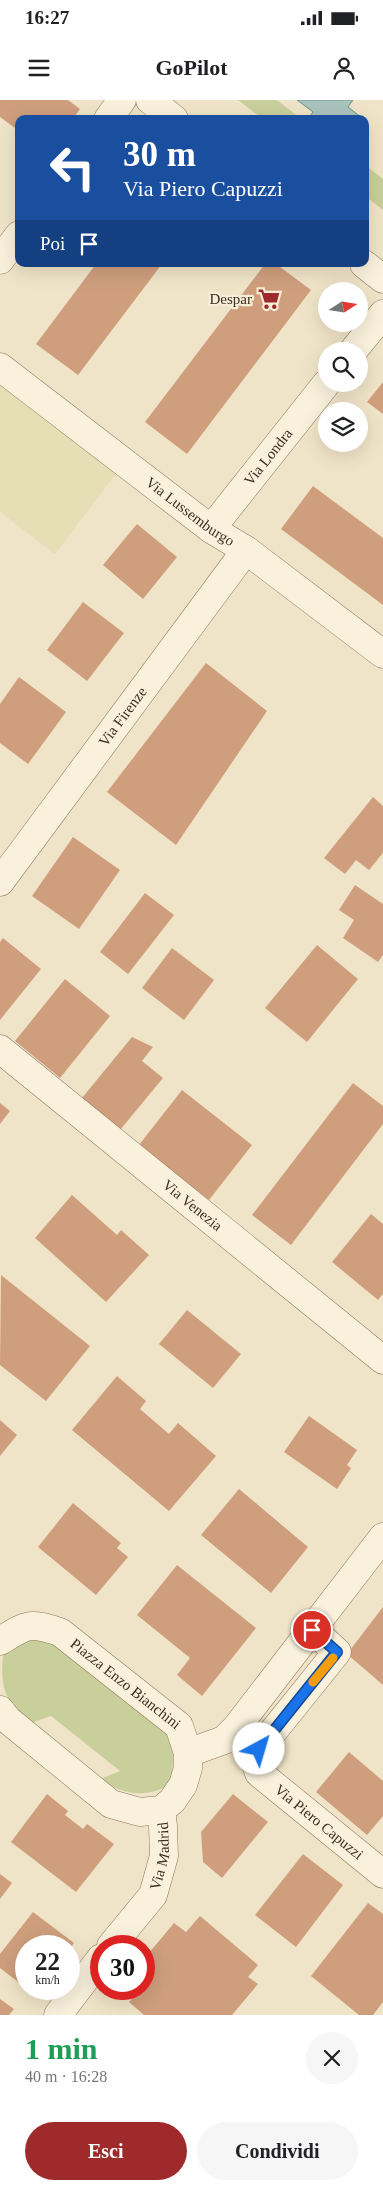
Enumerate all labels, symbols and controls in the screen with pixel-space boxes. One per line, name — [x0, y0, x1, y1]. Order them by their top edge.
text: 16:27 — [25, 7, 69, 28]
icon: menu — [25, 54, 53, 82]
icon: person — [330, 54, 358, 82]
text: GoPilot — [155, 55, 228, 80]
icon: left — [40, 135, 105, 200]
text: 30 m — [123, 135, 196, 174]
text: Via Piero Capuzzi — [123, 176, 283, 201]
icon: arrive — [75, 230, 103, 258]
text: Poi — [40, 233, 65, 254]
north arrow — [318, 282, 368, 332]
map controls — [318, 282, 368, 452]
supermarket icon: Despar — [256, 286, 282, 312]
place label: Despar — [210, 291, 252, 307]
button: search — [318, 342, 368, 392]
button: layers — [318, 402, 368, 452]
street label: Via Londra — [241, 425, 296, 488]
street label: Via Lussemburgo — [143, 474, 237, 549]
street label: Via Firenze — [96, 684, 150, 749]
street label: Via Venezia — [160, 1176, 226, 1234]
pin — [291, 1609, 333, 1651]
icon: arrive — [298, 1616, 326, 1644]
street label: Piazza Enzo Bianchini — [67, 1635, 184, 1732]
position arrow — [232, 1722, 284, 1774]
street label: Via Piero Capuzzi — [272, 1781, 366, 1863]
street label: Via Madrid — [147, 1821, 172, 1892]
speed limit sign: 30 — [90, 1935, 155, 2000]
text: 22 — [35, 1948, 60, 1975]
text: km/h — [35, 1973, 60, 1987]
text: 1 min — [25, 2032, 98, 2065]
button: close — [306, 2032, 358, 2084]
text: 40 m · 16:28 — [25, 2068, 107, 2085]
button: Esci — [25, 2122, 187, 2180]
button: Condividi — [197, 2122, 358, 2180]

